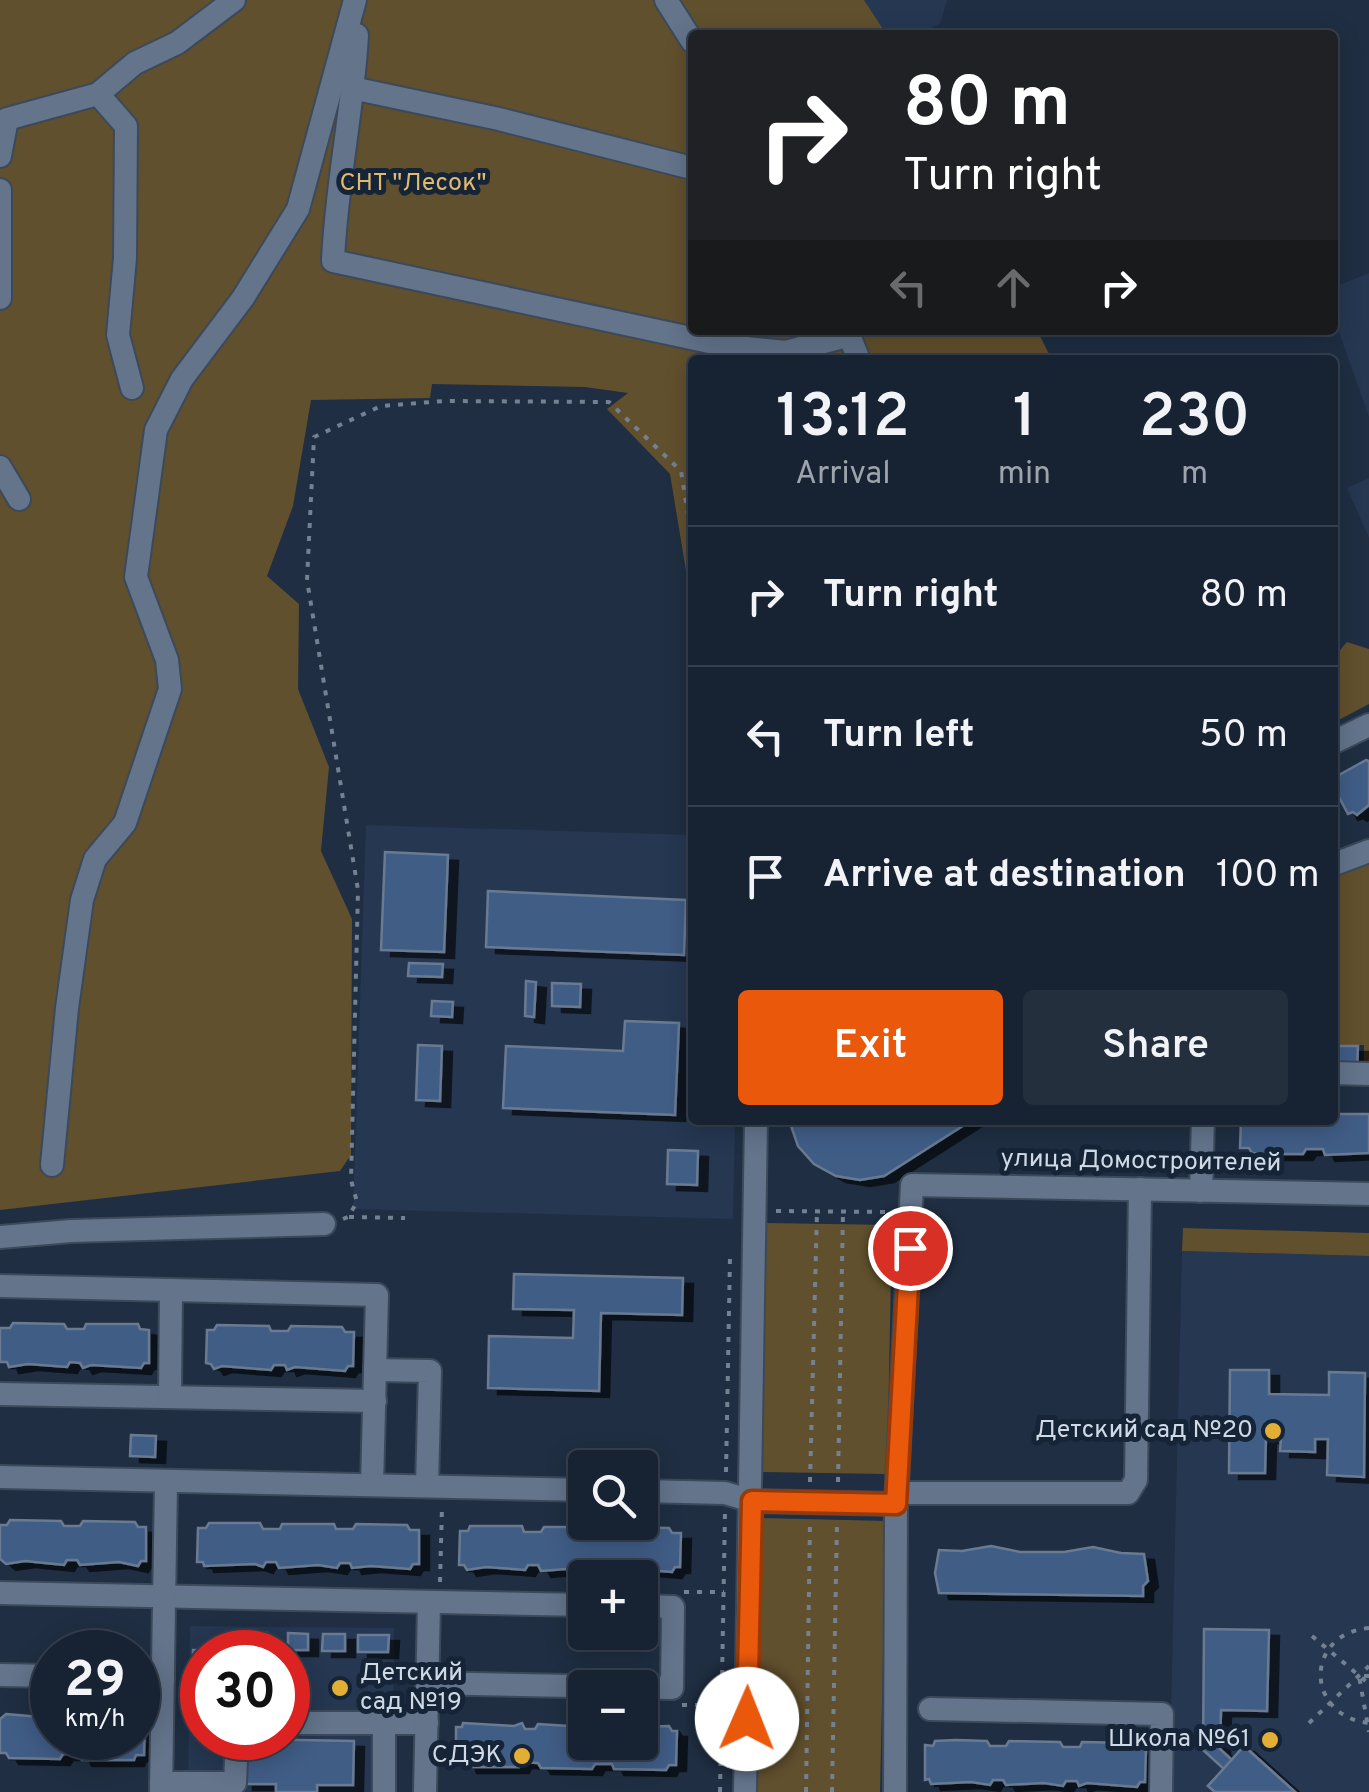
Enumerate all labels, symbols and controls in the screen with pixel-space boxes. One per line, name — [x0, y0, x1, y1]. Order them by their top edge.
text: 80 m — [903, 62, 1071, 151]
icon: right — [738, 70, 868, 200]
text: Turn right — [903, 149, 1102, 206]
park label: СНТ "Лесок" — [339, 168, 487, 200]
icon: left — [881, 260, 936, 315]
icon: ahead — [986, 260, 1041, 315]
icon: right — [1091, 260, 1146, 315]
text: 13:12 — [776, 382, 910, 458]
text: 1 — [1013, 382, 1036, 458]
text: 230 — [1139, 382, 1250, 458]
text: Arrival — [795, 455, 891, 495]
text: min — [998, 455, 1051, 495]
text: m — [1181, 455, 1208, 495]
icon: right — [738, 569, 793, 624]
text: Turn right — [823, 572, 998, 621]
text: 80 m — [1200, 572, 1288, 621]
icon: left — [738, 709, 793, 764]
text: Turn left — [823, 712, 975, 761]
text: 50 m — [1199, 712, 1288, 761]
icon: arrive — [738, 849, 793, 904]
text: Arrive at destination — [823, 852, 1186, 901]
text: 100 m — [1216, 852, 1320, 901]
button: Exit — [738, 990, 1003, 1105]
button: Share — [1023, 990, 1288, 1105]
street label: улица Домостроителей — [1000, 1144, 1282, 1180]
pin — [868, 1206, 953, 1291]
icon: arrive — [883, 1221, 938, 1276]
place label: Детский сад №20 — [1035, 1415, 1253, 1447]
marker: Детский сад №20 — [1262, 1420, 1284, 1442]
map controls — [568, 1450, 658, 1760]
button: search — [568, 1450, 658, 1540]
button: + — [568, 1560, 658, 1650]
speed limit sign: 30 — [180, 1630, 310, 1760]
text: 29 — [64, 1651, 126, 1714]
place label: Детский сад №19 — [360, 1658, 463, 1719]
position arrow — [695, 1667, 799, 1771]
button: − — [568, 1670, 658, 1760]
marker: Детский сад №19 — [329, 1677, 351, 1699]
text: km/h — [65, 1704, 125, 1736]
place label: Школа №61 — [1108, 1724, 1250, 1756]
marker: Школа №61 — [1259, 1729, 1281, 1751]
place label: СДЭК — [432, 1740, 502, 1772]
marker: СДЭК — [511, 1745, 533, 1767]

